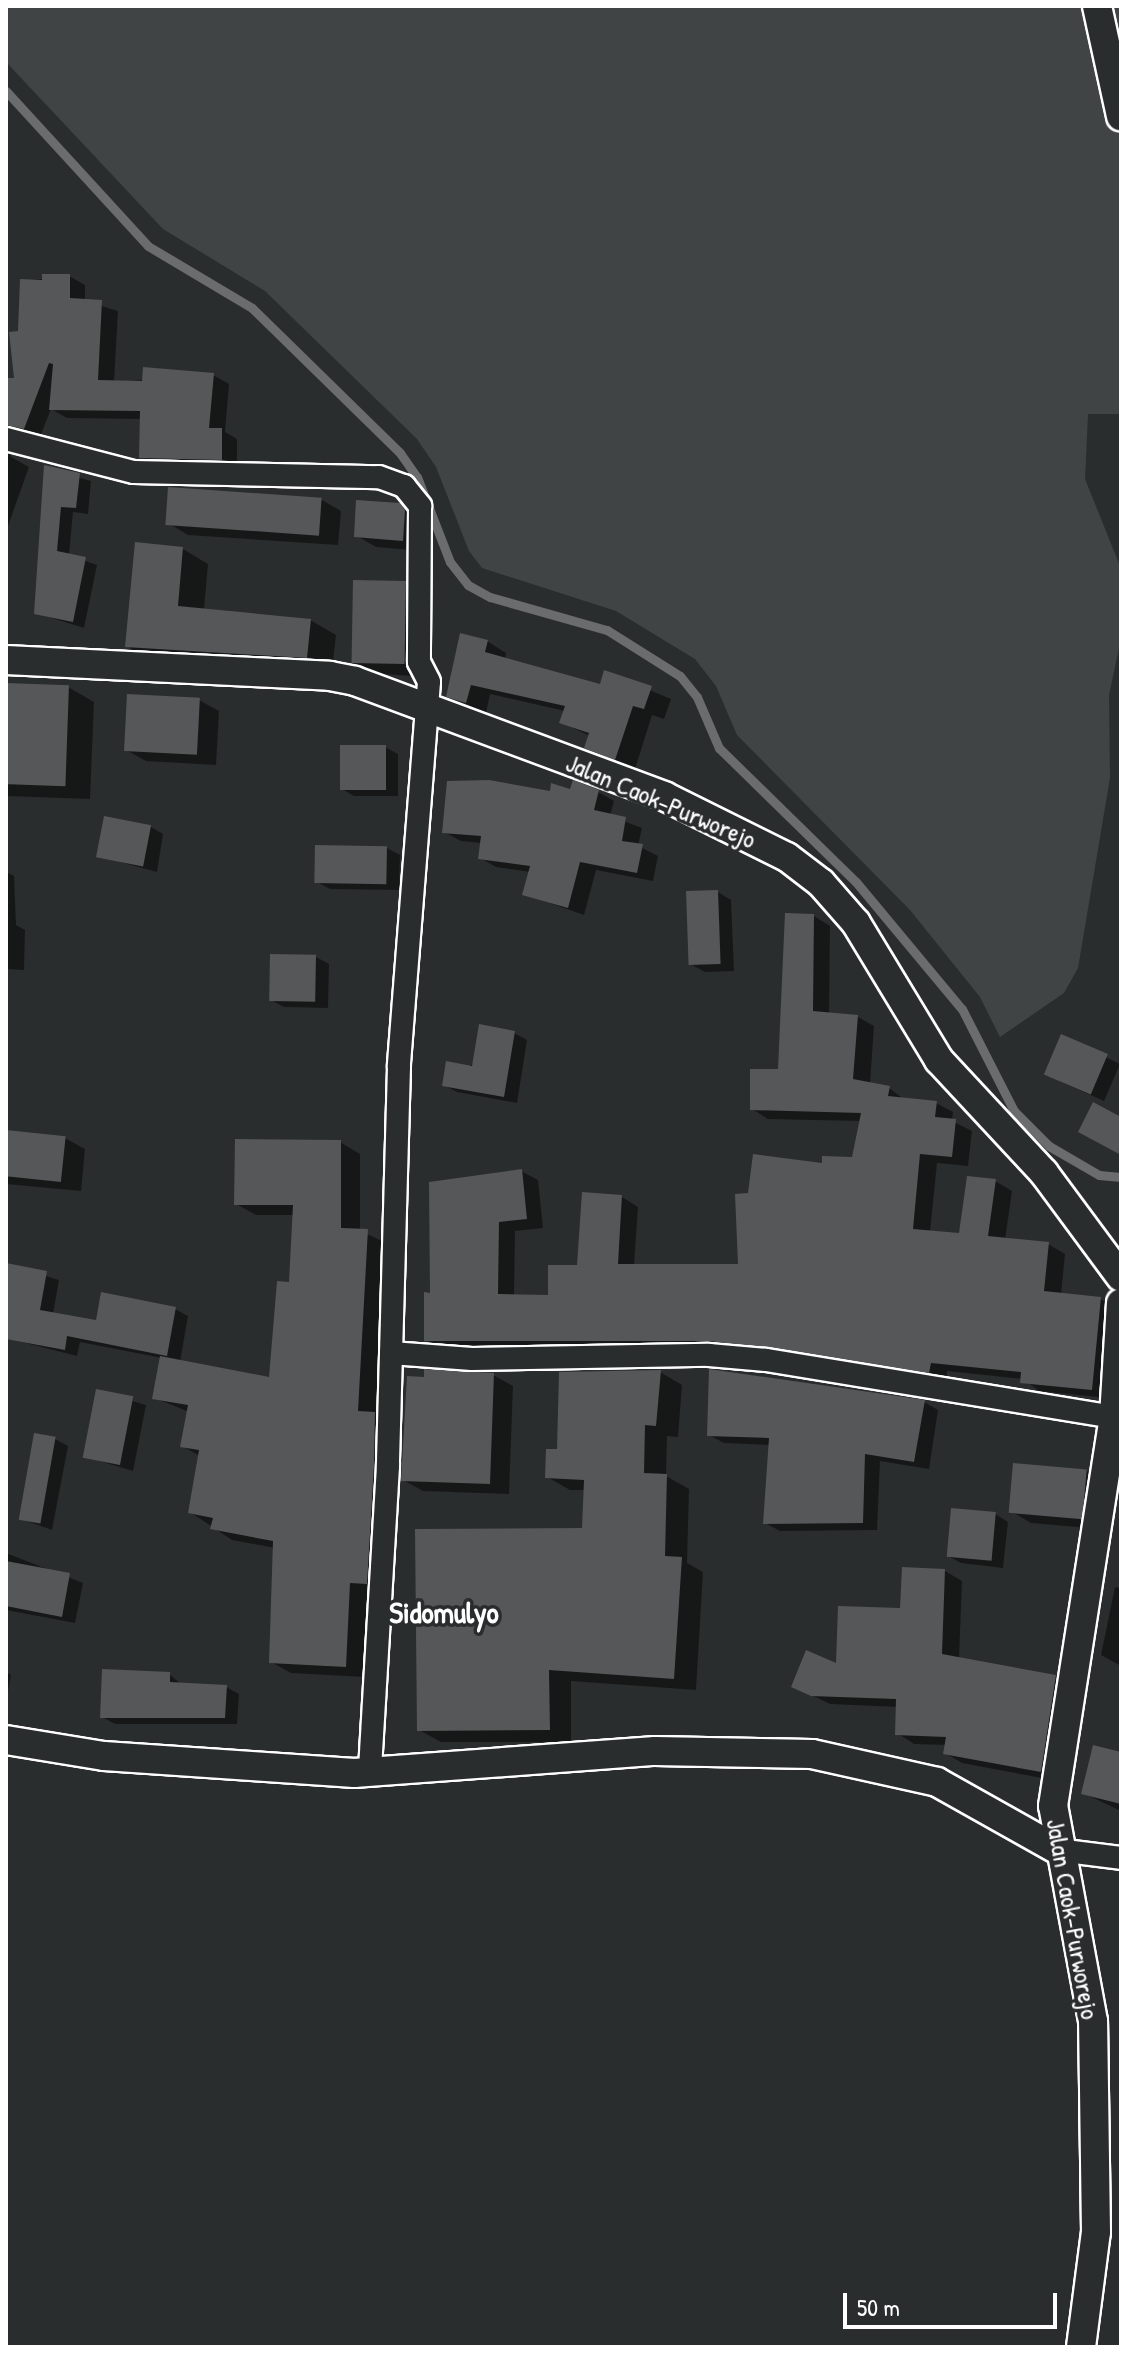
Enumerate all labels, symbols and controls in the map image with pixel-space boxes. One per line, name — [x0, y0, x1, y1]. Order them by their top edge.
street label: Jalan Caok-Purworejo — [561, 747, 761, 855]
district label: Sidomulyo — [389, 1594, 499, 1630]
street label: Jalan Caok-Purworejo — [1040, 1816, 1106, 2022]
scale bar — [847, 2277, 1061, 2327]
text: 50 m — [857, 2291, 900, 2323]

